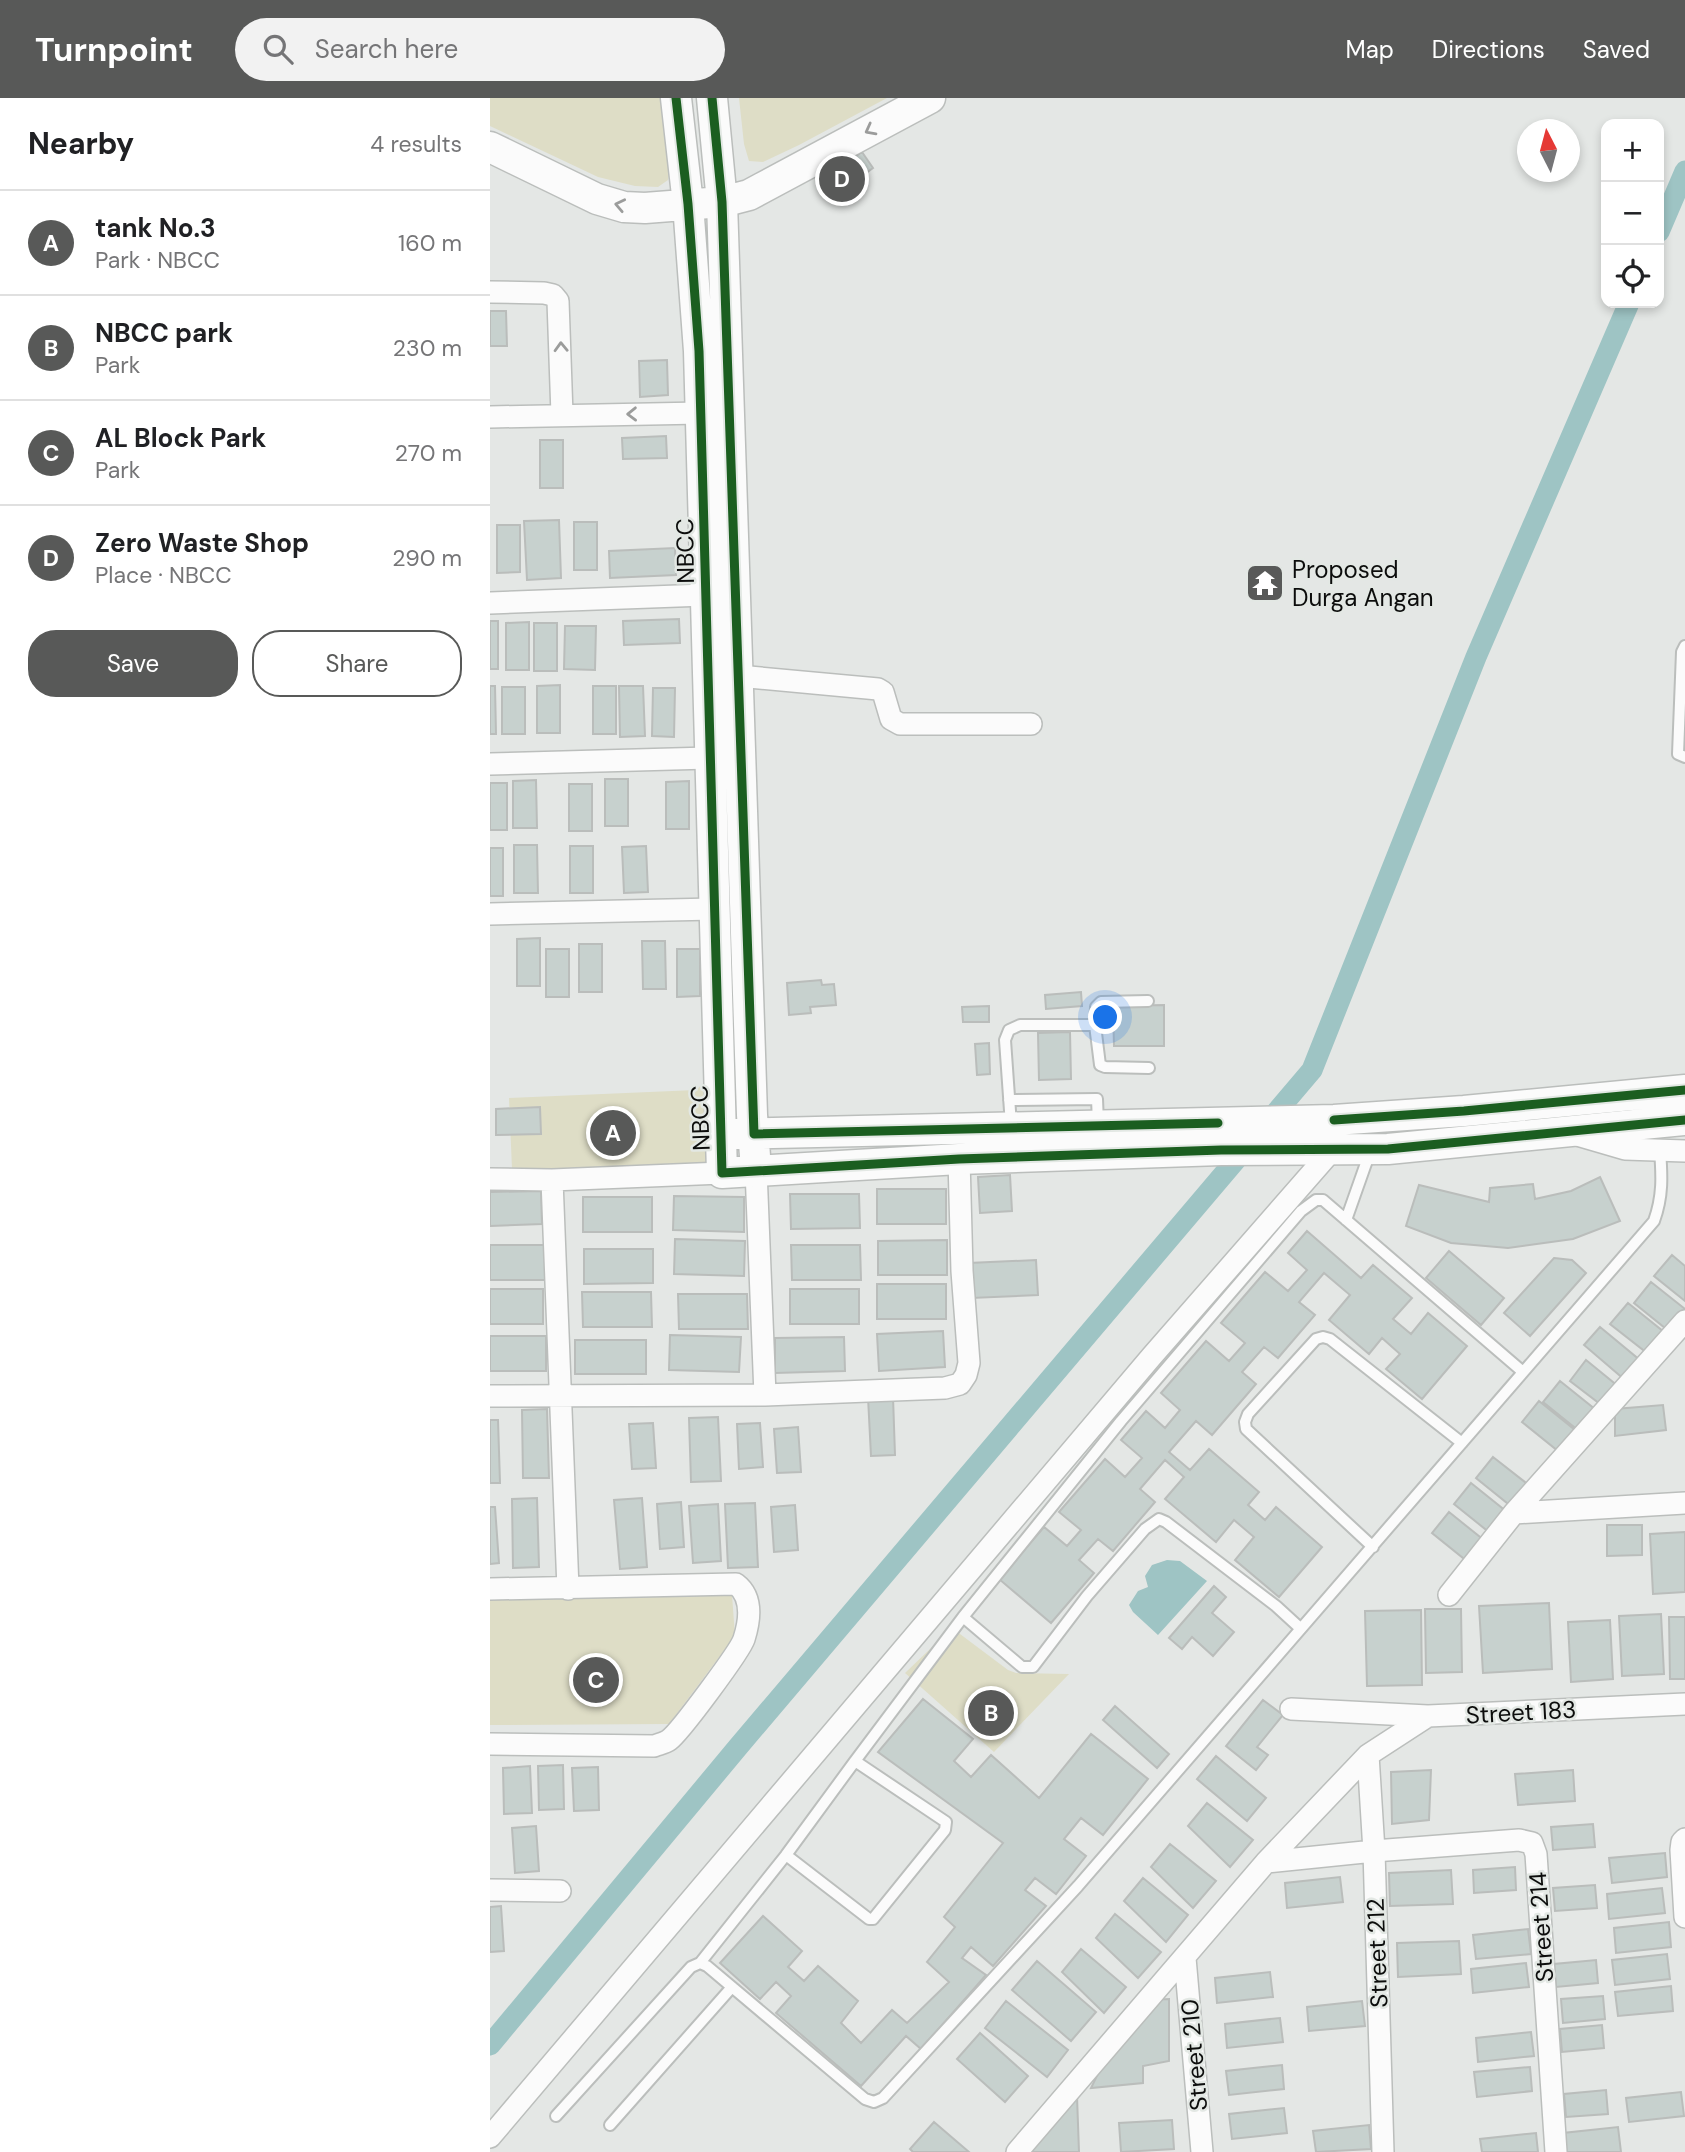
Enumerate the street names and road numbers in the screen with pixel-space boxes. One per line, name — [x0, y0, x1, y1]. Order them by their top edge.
street label: NBCC — [669, 518, 701, 584]
street label: NBCC — [683, 1085, 717, 1151]
street label: Street 183 — [1465, 1694, 1577, 1730]
street label: Street 214 — [1522, 1871, 1560, 1983]
street label: Street 212 — [1360, 1898, 1394, 2008]
street label: Street 210 — [1174, 1998, 1214, 2112]

